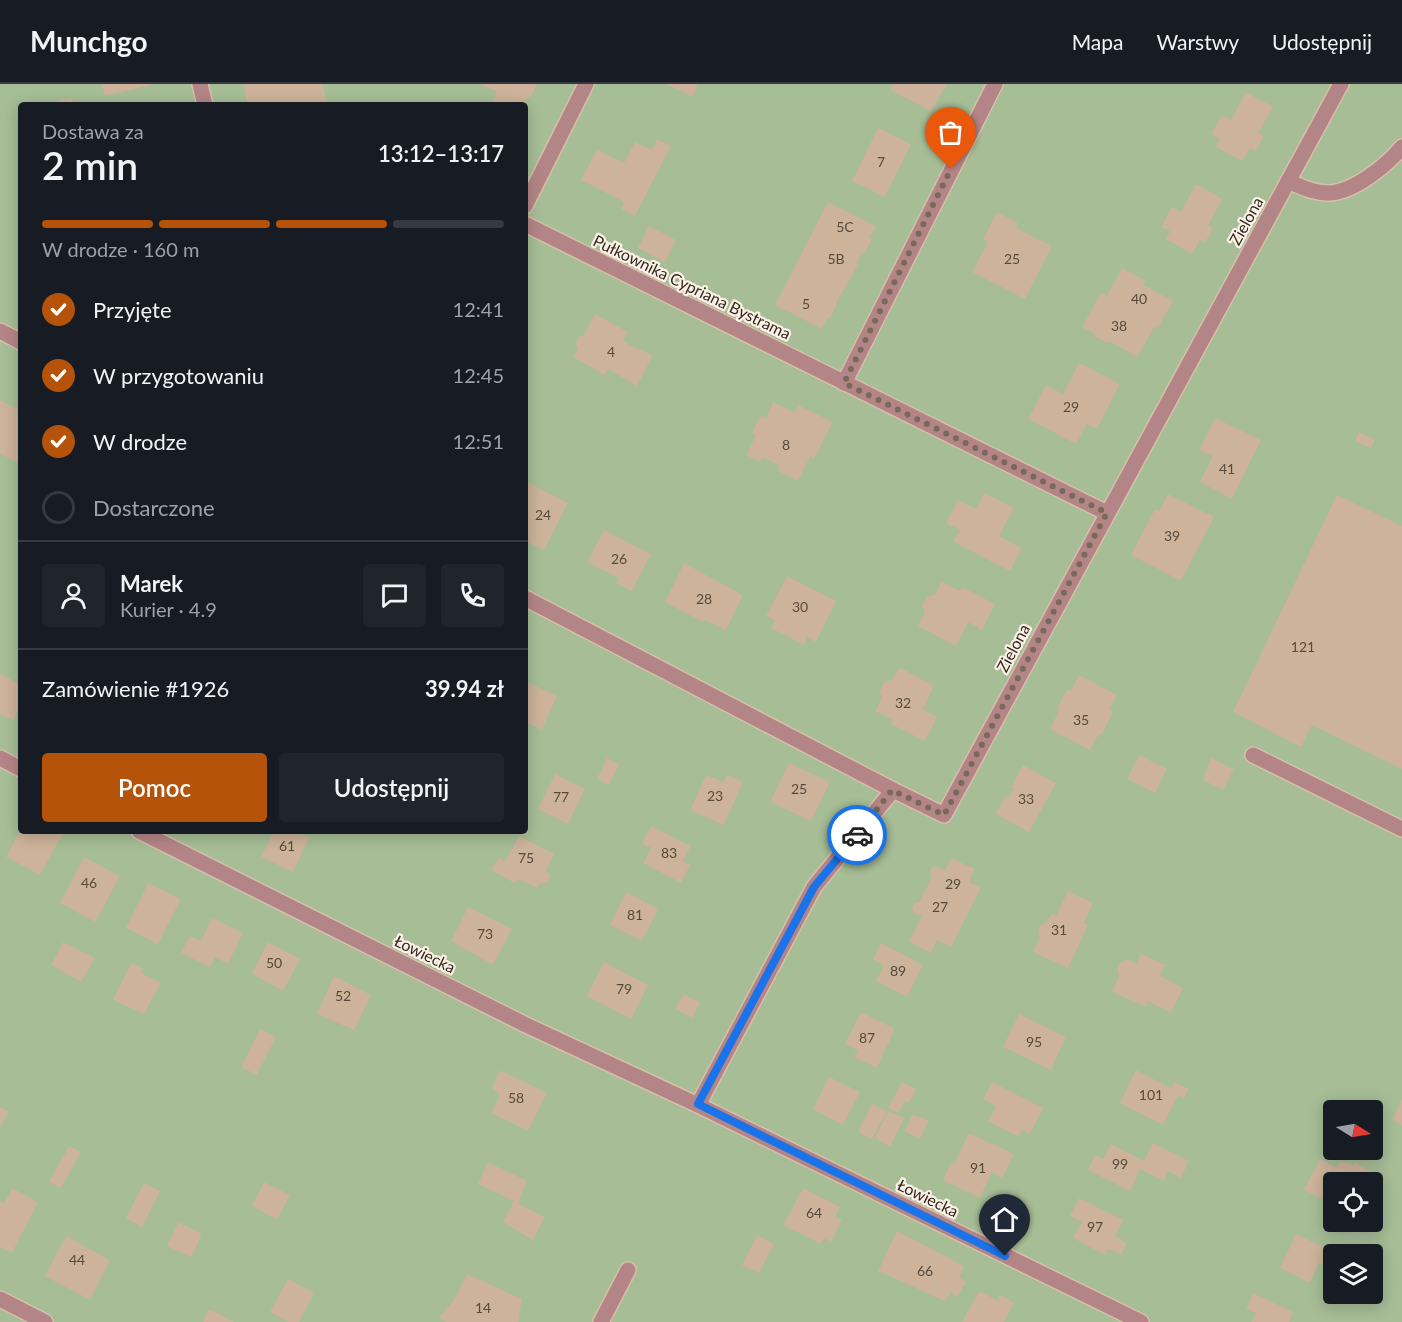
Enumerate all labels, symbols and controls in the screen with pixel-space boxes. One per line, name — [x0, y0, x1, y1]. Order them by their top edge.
text: Munchgo — [30, 24, 148, 58]
text: Mapa — [1072, 29, 1124, 54]
text: Warstwy — [1157, 29, 1239, 54]
text: Udostępnij — [1272, 29, 1372, 54]
pin — [925, 107, 976, 169]
icon: bag — [934, 116, 967, 149]
text: Dostawa za — [42, 119, 144, 143]
text: 13:12–13:17 — [378, 140, 504, 167]
text: 2 min — [42, 142, 138, 188]
house number: 7 — [877, 153, 885, 170]
street label: Zielona — [1225, 194, 1266, 248]
house number: 5C — [836, 218, 854, 235]
street label: Pułkownika Cypriana Bystrama — [590, 230, 794, 343]
text: W drodze · 160 m — [42, 237, 199, 261]
house number: 5B — [827, 250, 845, 267]
house number: 25 — [1004, 250, 1020, 267]
house number: 40 — [1131, 290, 1147, 307]
icon: check — [42, 293, 75, 326]
house number: 5 — [802, 295, 810, 312]
text: Przyjęte — [93, 296, 172, 323]
text: 12:41 — [453, 297, 504, 321]
house number: 38 — [1111, 317, 1127, 334]
house number: 4 — [607, 343, 615, 360]
icon: check — [42, 359, 75, 392]
text: W przygotowaniu — [93, 362, 264, 389]
text: 12:45 — [453, 363, 504, 387]
house number: 29 — [1063, 398, 1079, 415]
icon: check — [42, 425, 75, 458]
text: W drodze — [93, 428, 187, 455]
text: 12:51 — [453, 429, 504, 453]
house number: 8 — [782, 436, 790, 453]
house number: 41 — [1219, 460, 1235, 477]
text: Dostarczone — [93, 494, 215, 521]
house number: 24 — [535, 506, 551, 523]
house number: 39 — [1164, 527, 1180, 544]
house number: 26 — [611, 550, 627, 567]
button: person — [42, 564, 105, 627]
button: chat — [363, 564, 426, 627]
button: phone — [441, 564, 504, 627]
text: Marek — [120, 570, 183, 597]
house number: 28 — [696, 590, 712, 607]
text: Kurier · 4.9 — [120, 597, 217, 621]
house number: 30 — [792, 598, 808, 615]
street label: Zielona — [992, 621, 1033, 675]
house number: 121 — [1291, 638, 1315, 655]
text: Zamówienie #1926 — [42, 675, 229, 702]
text: 39.94 zł — [425, 675, 504, 702]
house number: 32 — [895, 694, 911, 711]
house number: 35 — [1073, 711, 1089, 728]
button: Pomoc — [42, 753, 267, 822]
button: Udostępnij — [279, 753, 504, 822]
house number: 25 — [791, 780, 807, 797]
house number: 23 — [707, 787, 723, 804]
house number: 77 — [553, 788, 569, 805]
house number: 33 — [1018, 790, 1034, 807]
courier — [827, 805, 887, 865]
icon: car — [841, 819, 874, 852]
house number: 61 — [279, 837, 295, 854]
house number: 83 — [661, 844, 677, 861]
house number: 75 — [518, 849, 534, 866]
house number: 46 — [81, 874, 97, 891]
house number: 29 — [945, 875, 961, 892]
house number: 27 — [932, 898, 948, 915]
house number: 81 — [627, 906, 643, 923]
house number: 31 — [1051, 921, 1067, 938]
house number: 73 — [477, 925, 493, 942]
street label: Łowiecka — [392, 931, 459, 976]
house number: 50 — [266, 954, 282, 971]
house number: 89 — [890, 962, 906, 979]
house number: 79 — [616, 980, 632, 997]
house number: 52 — [335, 987, 351, 1004]
house number: 87 — [859, 1029, 875, 1046]
house number: 95 — [1026, 1033, 1042, 1050]
house number: 101 — [1139, 1086, 1163, 1103]
house number: 58 — [508, 1089, 524, 1106]
north arrow — [1323, 1100, 1383, 1160]
map controls — [1323, 1100, 1383, 1304]
house number: 99 — [1112, 1155, 1128, 1172]
house number: 91 — [970, 1159, 986, 1176]
button: locate — [1323, 1172, 1383, 1232]
street label: Łowiecka — [895, 1175, 962, 1220]
pin — [979, 1194, 1030, 1256]
icon: home — [988, 1203, 1021, 1236]
house number: 64 — [806, 1204, 822, 1221]
house number: 97 — [1087, 1218, 1103, 1235]
button: layers — [1323, 1244, 1383, 1304]
house number: 44 — [69, 1251, 85, 1268]
house number: 66 — [917, 1262, 933, 1279]
house number: 14 — [475, 1299, 491, 1316]

